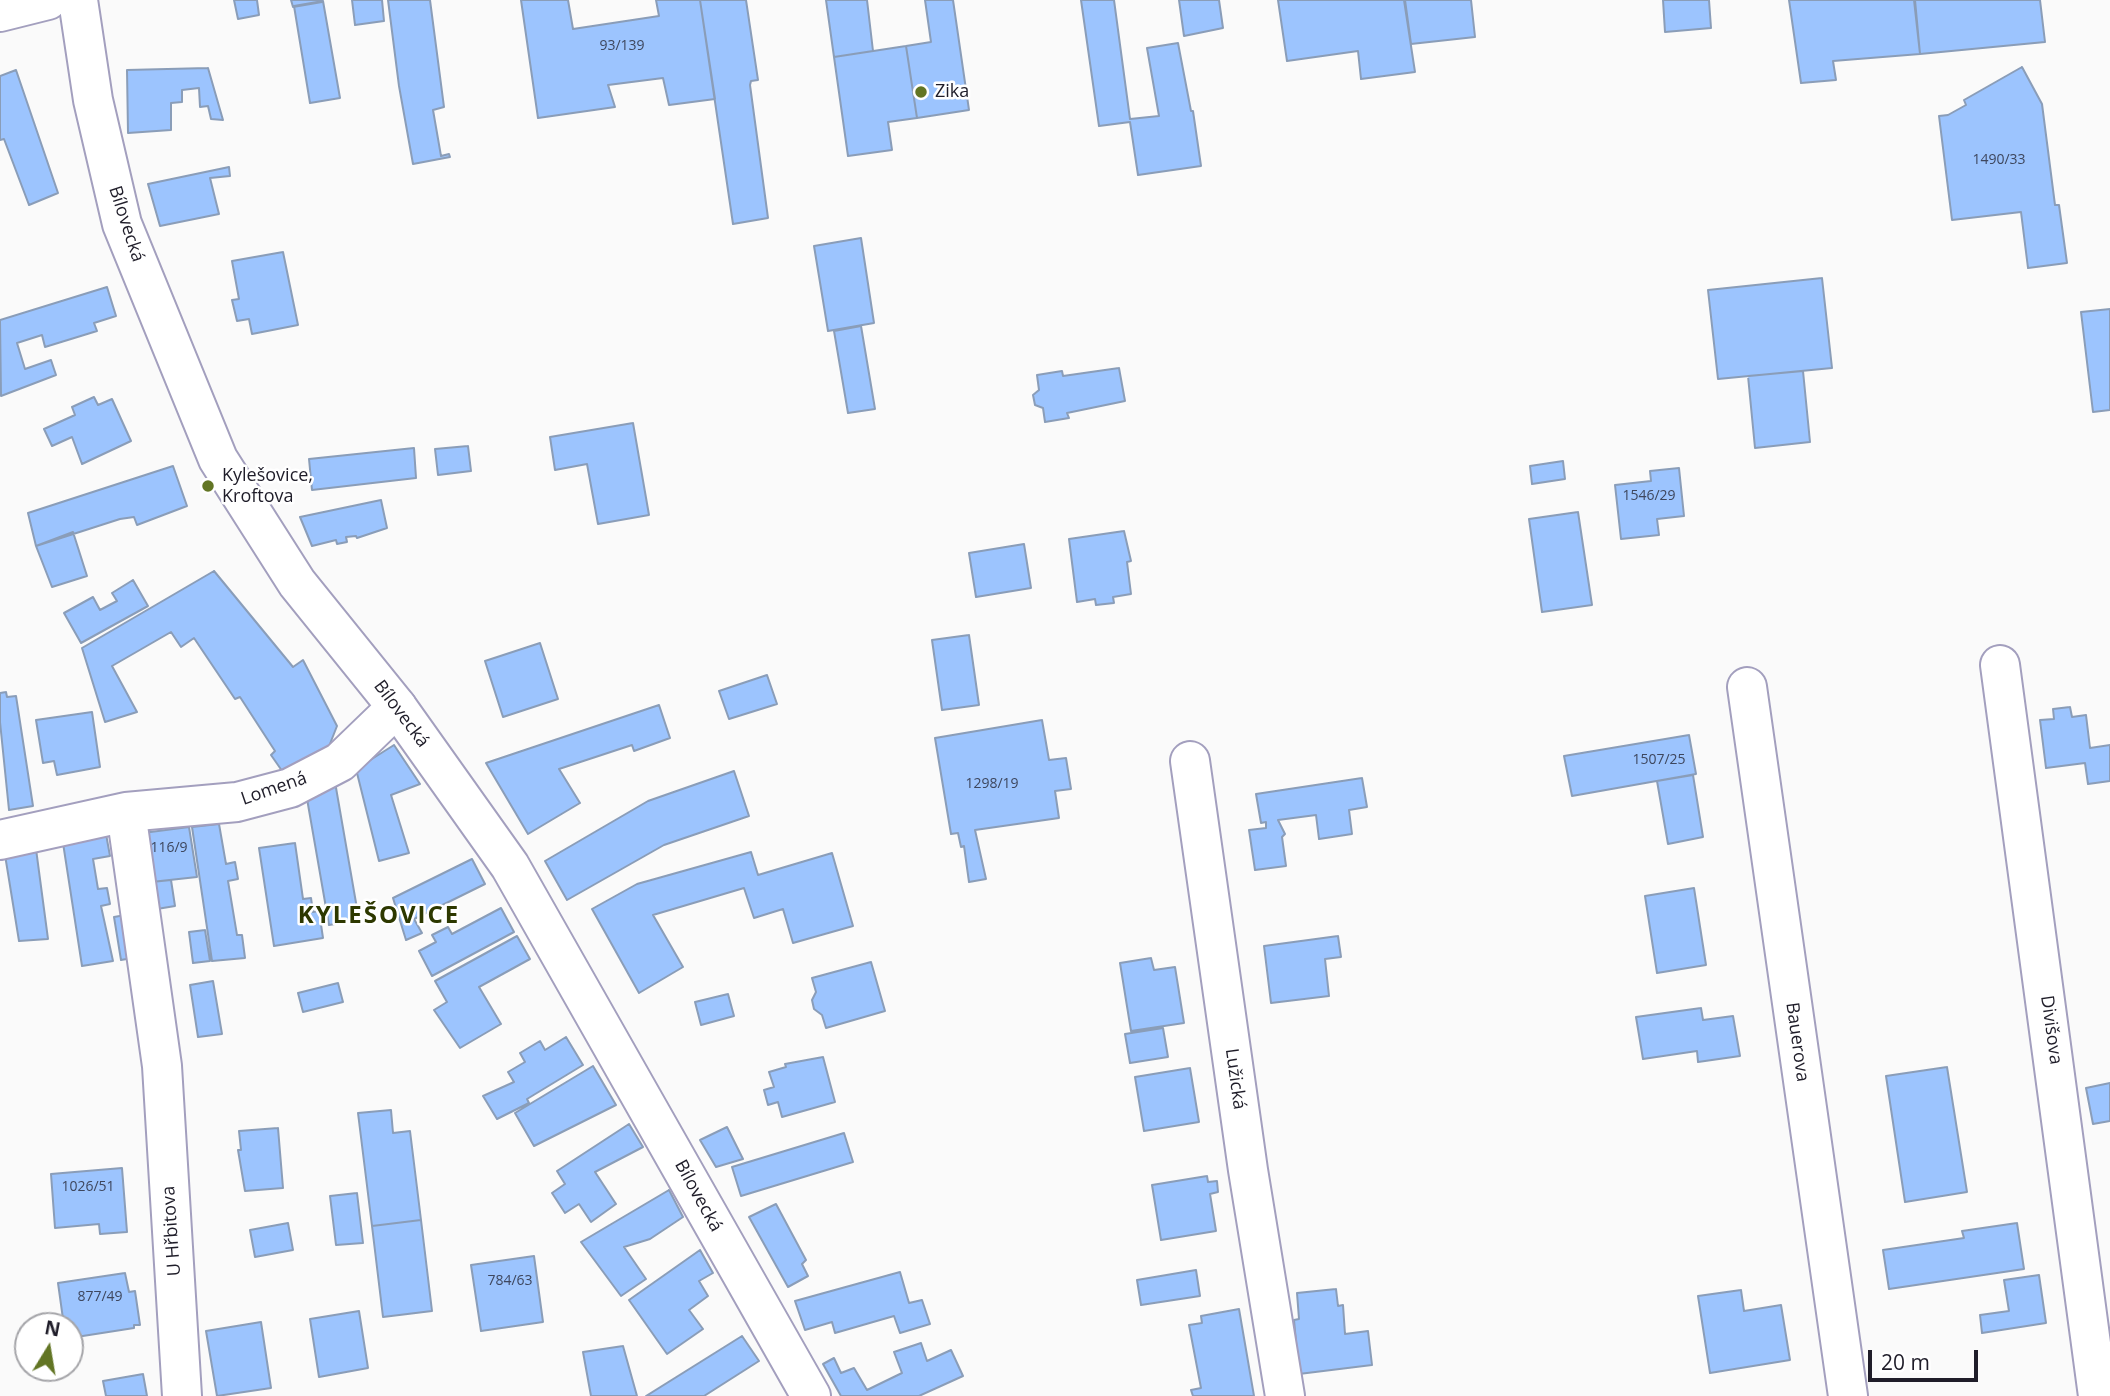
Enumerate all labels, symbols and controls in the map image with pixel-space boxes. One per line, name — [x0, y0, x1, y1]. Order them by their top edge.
house number: 93/139 — [599, 38, 645, 54]
place label: Zika — [935, 81, 969, 103]
marker: Zika — [913, 84, 929, 100]
house number: 1490/33 — [1972, 152, 2026, 168]
street label: Bílovecká — [104, 183, 148, 265]
place label: Kylešovice, Kroftova — [222, 465, 313, 508]
marker: Kylešovice, Kroftova — [200, 478, 216, 494]
house number: 1546/29 — [1622, 488, 1676, 504]
street label: Bílovecká — [369, 676, 433, 752]
house number: 1507/25 — [1632, 752, 1686, 768]
street label: Lomená — [238, 768, 310, 810]
house number: 1298/19 — [965, 776, 1019, 792]
house number: 116/9 — [150, 840, 188, 856]
district label: KYLEŠOVICE — [299, 902, 459, 930]
street label: Divišova — [2035, 994, 2067, 1066]
street label: Bauerova — [1781, 1001, 1813, 1083]
street label: Lužická — [1220, 1047, 1250, 1111]
street label: Bílovecká — [669, 1156, 727, 1236]
house number: 1026/51 — [61, 1179, 115, 1195]
street label: U Hřbitova — [158, 1185, 186, 1277]
house number: 784/63 — [487, 1273, 533, 1289]
house number: 877/49 — [77, 1289, 123, 1305]
north arrow — [14, 1312, 84, 1382]
text: N — [43, 1314, 63, 1343]
scale bar — [1872, 1336, 1982, 1380]
text: 20 m — [1881, 1348, 1930, 1376]

